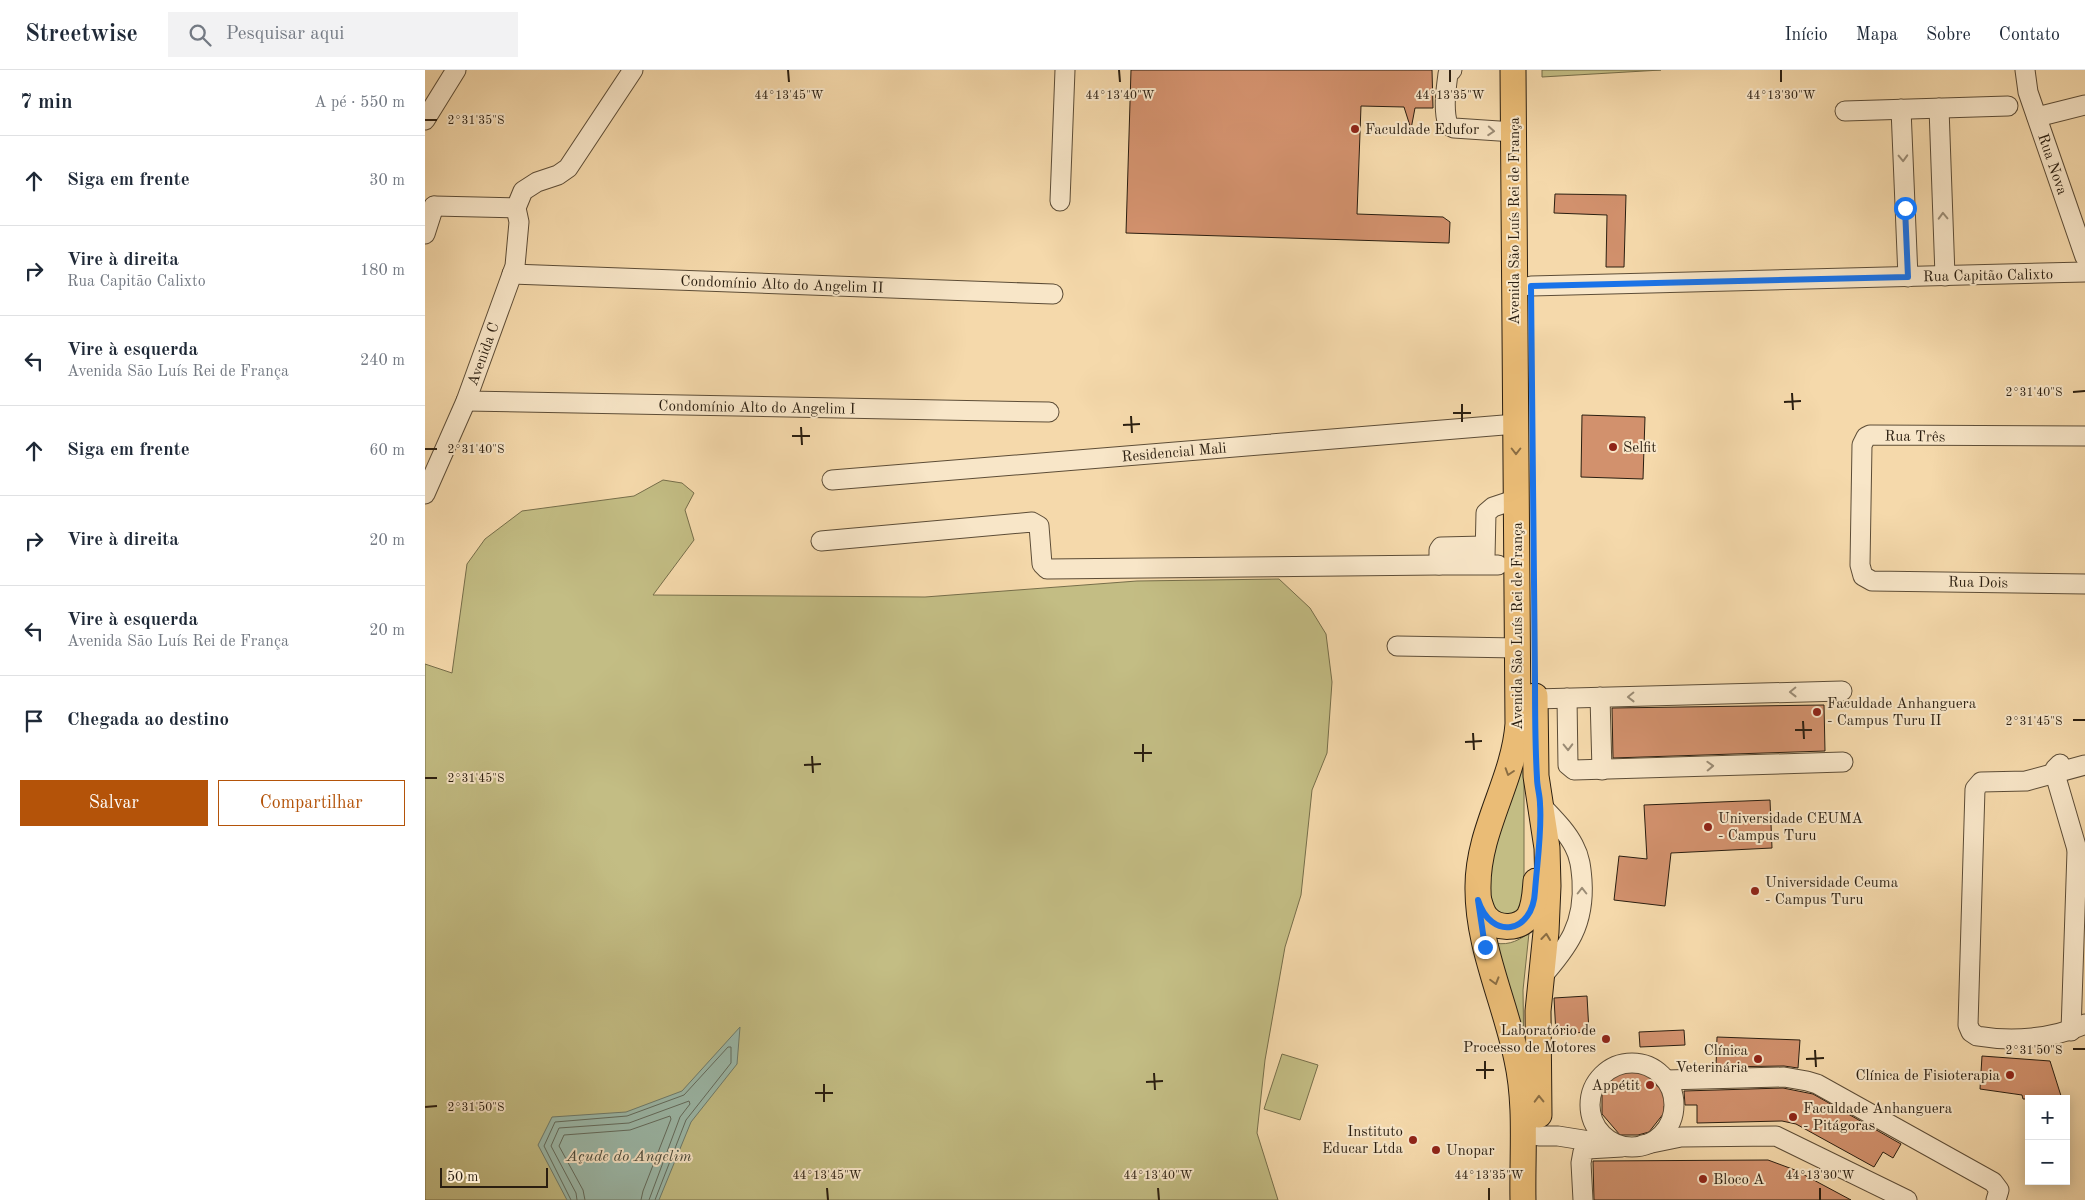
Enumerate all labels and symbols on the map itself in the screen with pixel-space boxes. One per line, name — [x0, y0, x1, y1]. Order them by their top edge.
text: 44°13'45"W — [754, 89, 824, 102]
text: 44°13'35"W — [1415, 89, 1485, 102]
text: 44°13'40"W — [1085, 90, 1155, 102]
text: 44°13'30"W — [1746, 90, 1816, 102]
text: 2°31'35"S — [448, 114, 504, 127]
street label: Avenida São Luís Rei de França — [1508, 116, 1523, 325]
marker: Faculdade Edufor — [1349, 123, 1361, 135]
place label: Faculdade Edufor — [1365, 123, 1479, 138]
one-way arrow — [1487, 125, 1495, 136]
street label: Rua Nova — [2034, 132, 2069, 198]
one-way arrow — [1898, 154, 1909, 162]
route start — [1894, 197, 1917, 220]
one-way arrow — [1937, 212, 1948, 220]
street label: Rua Capitão Calixto — [1923, 268, 2053, 285]
street label: Condomínio Alto do Angelim II — [680, 274, 884, 297]
street label: Avenida C — [466, 321, 503, 388]
text: 2°31'40"S — [2006, 387, 2062, 399]
street label: Condomínio Alto do Angelim I — [658, 399, 856, 418]
street label: Rua Três — [1885, 429, 1945, 446]
street label: Residencial Mali — [1121, 441, 1227, 466]
marker: Selfit — [1607, 441, 1619, 453]
place label: Selfit — [1623, 441, 1656, 456]
text: 2°31'40"S — [448, 444, 504, 456]
one-way arrow — [1511, 448, 1521, 455]
street label: Avenida São Luís Rei de França — [1511, 521, 1526, 730]
street label: Rua Dois — [1948, 575, 2008, 592]
one-way arrow — [1789, 687, 1797, 698]
one-way arrow — [1626, 691, 1634, 702]
place label: Faculdade Anhanguera - Campus Turu II — [1827, 697, 1977, 729]
marker: Faculdade Anhanguera - Campus Turu II — [1811, 706, 1823, 718]
text: 2°31'45"S — [2006, 715, 2062, 728]
one-way arrow — [1563, 743, 1573, 751]
one-way arrow — [1706, 761, 1714, 772]
one-way arrow — [1505, 767, 1515, 775]
text: 2°31'45"S — [448, 772, 504, 785]
place label: Universidade CEUMA - Campus Turu — [1718, 812, 1864, 844]
marker: Universidade CEUMA - Campus Turu — [1702, 821, 1714, 833]
place label: Universidade Ceuma - Campus Turu — [1765, 876, 1899, 908]
marker: Universidade Ceuma - Campus Turu — [1749, 885, 1761, 897]
one-way arrow — [1577, 886, 1587, 894]
one-way arrow — [1540, 932, 1551, 940]
route end — [1474, 936, 1497, 959]
one-way arrow — [1489, 977, 1499, 985]
place label: Laboratório de Processo de Motores — [1463, 1024, 1596, 1056]
marker: Laboratório de Processo de Motores — [1600, 1033, 1612, 1045]
place label: Clínica Veterinária — [1675, 1044, 1749, 1076]
text: 2°31'50"S — [2006, 1044, 2062, 1057]
marker: Clínica Veterinária — [1752, 1053, 1764, 1065]
place label: Clínica de Fisioterapia — [1855, 1069, 2001, 1084]
marker: Clínica de Fisioterapia — [2004, 1069, 2016, 1081]
place label: Appétit — [1592, 1079, 1640, 1094]
marker: Appétit — [1644, 1079, 1656, 1091]
one-way arrow — [1534, 1095, 1544, 1102]
text: 2°31'50"S — [448, 1101, 504, 1114]
place label: Faculdade Anhanguera - Pitágoras — [1803, 1102, 1953, 1134]
marker: Faculdade Anhanguera - Pitágoras — [1787, 1111, 1799, 1123]
place label: Instituto Educar Ltda — [1322, 1125, 1404, 1157]
marker: Instituto Educar Ltda — [1407, 1134, 1419, 1146]
marker: Unopar — [1430, 1144, 1442, 1156]
place label: Unopar — [1446, 1144, 1495, 1159]
water label: Açude do Angelim — [565, 1149, 692, 1165]
scale bar — [440, 1165, 547, 1188]
text: 44°13'45"W — [792, 1169, 862, 1182]
text: 44°13'35"W — [1454, 1169, 1524, 1182]
text: 44°13'40"W — [1123, 1170, 1193, 1182]
text: 44°13'30"W — [1785, 1170, 1855, 1182]
marker: Bloco A — [1697, 1173, 1709, 1185]
place label: Bloco A — [1713, 1173, 1765, 1188]

